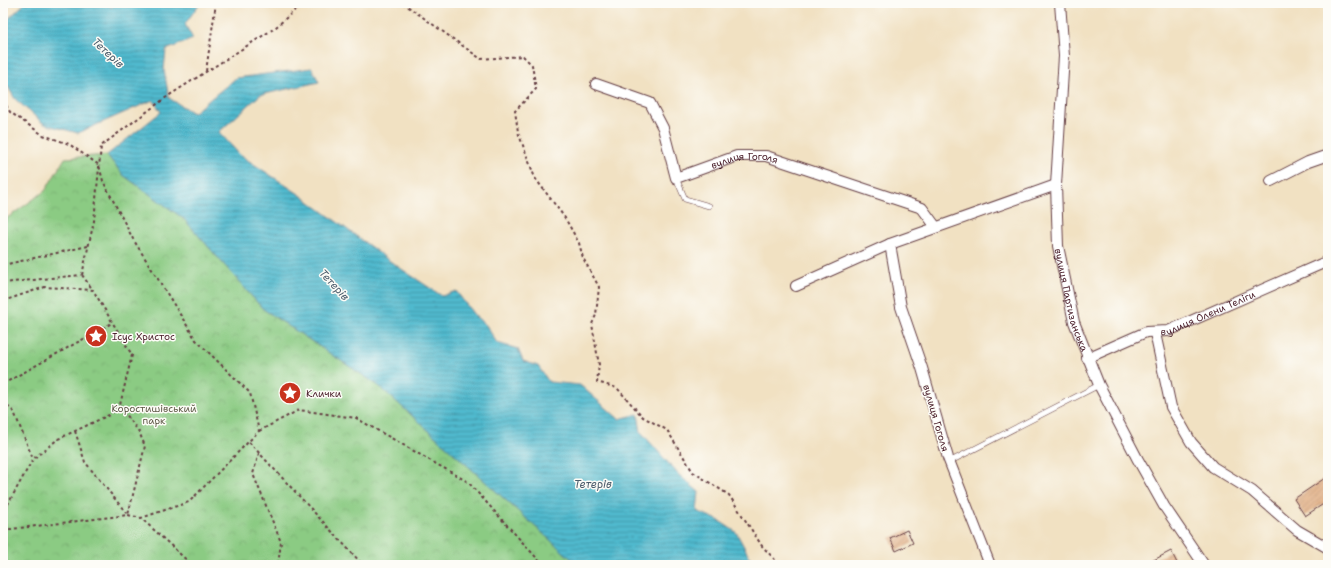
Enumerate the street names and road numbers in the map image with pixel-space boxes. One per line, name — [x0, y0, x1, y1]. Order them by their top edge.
street label: вулиця Гоголя — [709, 149, 780, 171]
street label: вулиця Партизанська — [1052, 247, 1092, 354]
street label: вулиця Олени Теліги — [1160, 287, 1258, 338]
street label: вулиця Гоголя — [920, 383, 952, 453]

